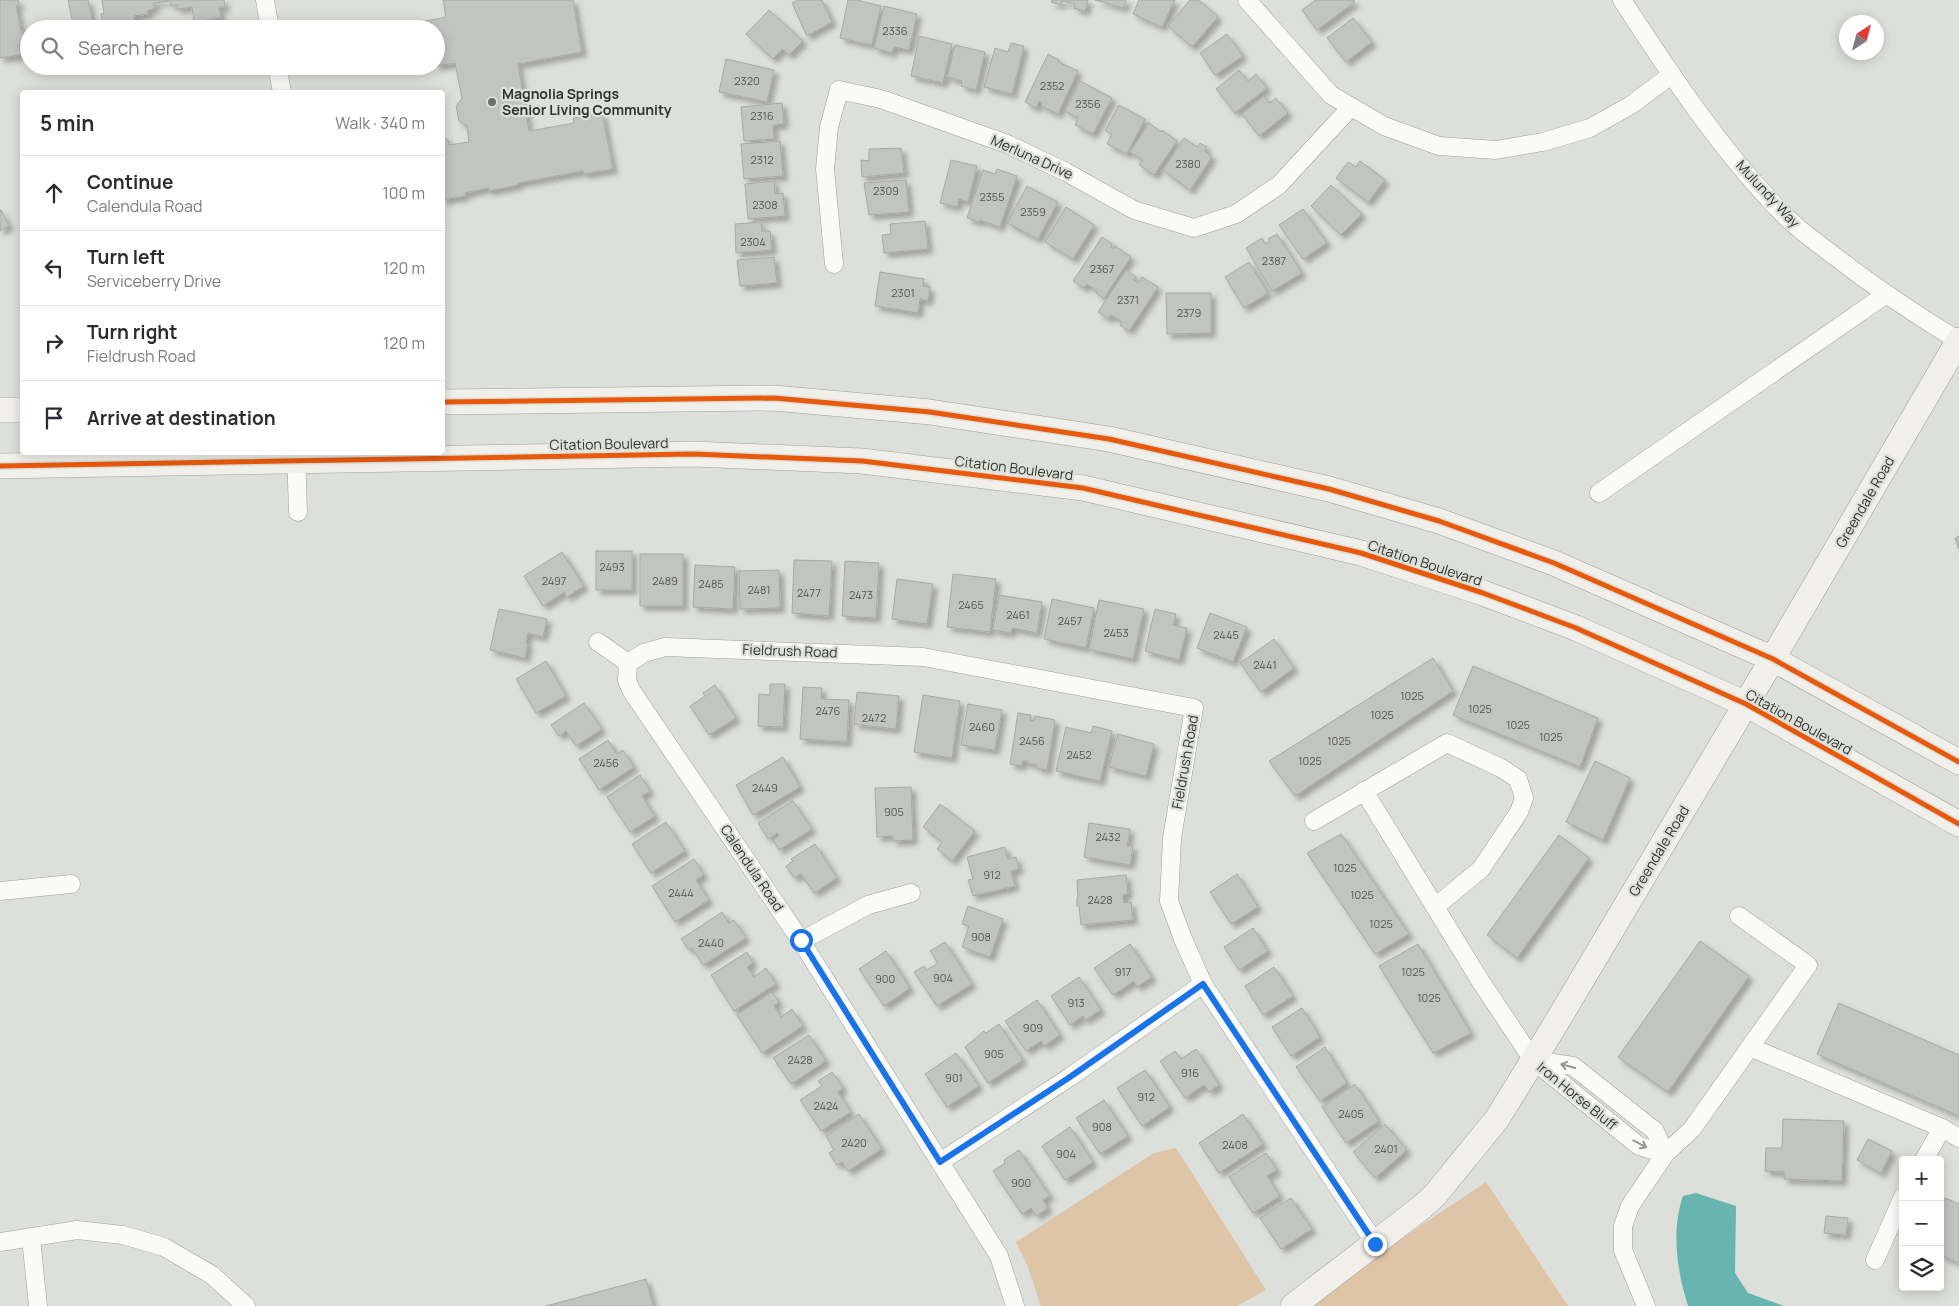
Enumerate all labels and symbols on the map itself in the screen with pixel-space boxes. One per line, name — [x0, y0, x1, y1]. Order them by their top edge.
north arrow — [1839, 15, 1884, 60]
house number: 2336 — [882, 23, 908, 38]
house number: 2320 — [734, 73, 760, 88]
house number: 2352 — [1040, 78, 1064, 93]
place label: Magnolia Springs Senior Living Community — [502, 84, 672, 119]
marker: Magnolia Springs Senior Living Community — [486, 96, 498, 108]
house number: 2356 — [1075, 96, 1101, 111]
house number: 2316 — [750, 108, 774, 123]
street label: Merluna Drive — [988, 130, 1076, 183]
house number: 2312 — [751, 152, 773, 167]
house number: 2380 — [1175, 156, 1201, 171]
street label: Mulundy Way — [1732, 156, 1805, 232]
house number: 2309 — [873, 183, 899, 198]
house number: 2355 — [979, 189, 1005, 204]
house number: 2308 — [752, 197, 778, 212]
house number: 2359 — [1020, 204, 1046, 219]
house number: 2304 — [740, 234, 766, 249]
house number: 2387 — [1262, 253, 1286, 268]
house number: 2367 — [1090, 261, 1114, 276]
house number: 2301 — [891, 285, 915, 300]
house number: 2371 — [1117, 292, 1139, 307]
house number: 2379 — [1177, 305, 1202, 320]
street label: Citation Boulevard — [549, 433, 669, 454]
street label: Citation Boulevard — [954, 451, 1074, 484]
street label: Greendale Road — [1831, 453, 1898, 551]
street label: Citation Boulevard — [1366, 535, 1485, 590]
house number: 2493 — [599, 559, 625, 574]
house number: 2497 — [542, 573, 566, 588]
house number: 2489 — [652, 573, 678, 588]
house number: 2485 — [698, 576, 724, 591]
house number: 2481 — [747, 582, 771, 597]
house number: 2477 — [797, 585, 821, 600]
house number: 2473 — [849, 587, 873, 602]
house number: 2465 — [958, 597, 984, 612]
house number: 2461 — [1006, 607, 1030, 622]
house number: 2457 — [1058, 613, 1082, 628]
house number: 2453 — [1104, 625, 1128, 640]
house number: 2445 — [1213, 627, 1239, 642]
street label: Fieldrush Road — [742, 639, 838, 662]
house number: 2441 — [1253, 657, 1277, 672]
street label: Citation Boulevard — [1743, 684, 1856, 759]
house number: 1025 — [1400, 688, 1424, 703]
house number: 1025 — [1468, 701, 1492, 716]
house number: 2476 — [816, 703, 841, 718]
house number: 1025 — [1370, 707, 1394, 722]
house number: 2472 — [862, 710, 886, 725]
street label: Fieldrush Road — [1167, 713, 1202, 810]
house number: 1025 — [1506, 717, 1530, 732]
house number: 2460 — [969, 719, 995, 734]
house number: 1025 — [1539, 729, 1563, 744]
house number: 2456 — [1019, 733, 1045, 748]
house number: 1025 — [1327, 733, 1351, 748]
house number: 2452 — [1067, 747, 1091, 762]
house number: 1025 — [1298, 753, 1322, 768]
house number: 2456 — [593, 755, 619, 770]
house number: 2449 — [752, 780, 778, 795]
street label: Greendale Road — [1624, 802, 1693, 900]
house number: 905 — [884, 804, 904, 819]
street label: Calendula Road — [716, 821, 789, 915]
house number: 2432 — [1096, 829, 1120, 844]
house number: 1025 — [1333, 860, 1357, 875]
house number: 912 — [983, 867, 1001, 882]
house number: 2444 — [668, 885, 694, 900]
house number: 1025 — [1350, 887, 1374, 902]
house number: 2428 — [1087, 892, 1113, 907]
house number: 1025 — [1369, 916, 1393, 931]
route start — [790, 929, 813, 952]
house number: 908 — [971, 929, 991, 944]
house number: 2440 — [698, 935, 724, 950]
house number: 917 — [1115, 964, 1131, 979]
house number: 1025 — [1401, 964, 1425, 979]
house number: 904 — [933, 970, 953, 985]
house number: 900 — [875, 971, 895, 986]
house number: 1025 — [1417, 990, 1441, 1005]
house number: 913 — [1067, 995, 1085, 1010]
house number: 909 — [1023, 1020, 1043, 1035]
house number: 905 — [984, 1046, 1004, 1061]
house number: 2428 — [787, 1052, 813, 1067]
street label: Iron Horse Bluff — [1533, 1057, 1622, 1134]
one-way arrow — [1560, 1061, 1576, 1070]
house number: 916 — [1181, 1065, 1199, 1080]
house number: 901 — [945, 1070, 963, 1085]
house number: 912 — [1137, 1089, 1155, 1104]
house number: 2424 — [813, 1098, 839, 1113]
house number: 2405 — [1338, 1106, 1364, 1121]
house number: 908 — [1092, 1119, 1112, 1134]
house number: 2420 — [841, 1135, 867, 1150]
house number: 2408 — [1222, 1137, 1248, 1152]
one-way arrow — [1632, 1140, 1646, 1150]
house number: 2401 — [1374, 1141, 1398, 1156]
house number: 904 — [1056, 1146, 1076, 1161]
house number: 900 — [1011, 1175, 1031, 1190]
route end — [1364, 1233, 1387, 1256]

